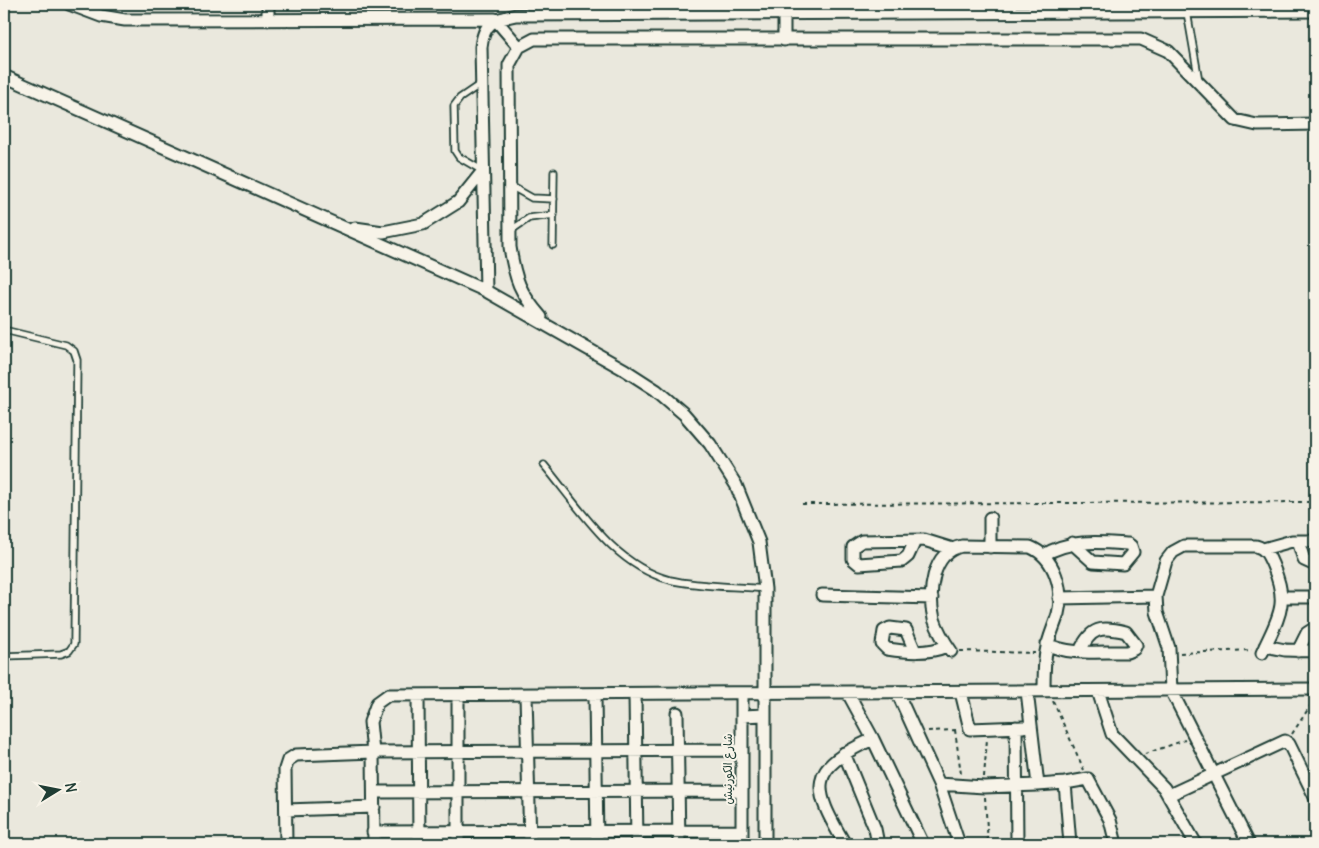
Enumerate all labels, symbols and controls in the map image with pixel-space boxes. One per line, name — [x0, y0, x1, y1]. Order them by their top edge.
street label: شارع الكورنيش — [720, 733, 737, 805]
north arrow — [32, 766, 82, 816]
text: N — [61, 781, 81, 794]

